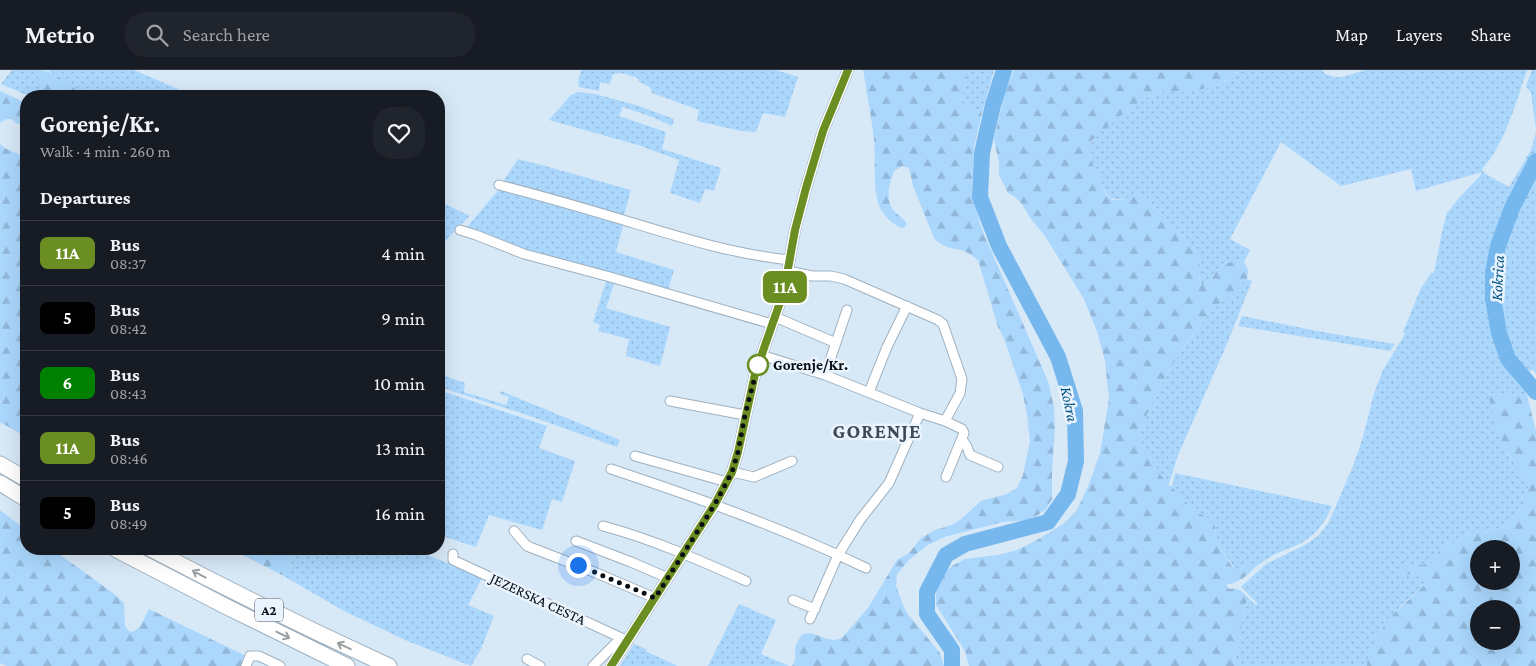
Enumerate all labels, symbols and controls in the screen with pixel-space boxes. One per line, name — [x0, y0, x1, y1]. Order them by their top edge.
search box — [125, 12, 475, 57]
text: Metrio — [25, 21, 95, 48]
icon: search — [143, 21, 171, 49]
text: Search here — [183, 24, 270, 45]
text: Map — [1335, 25, 1368, 45]
text: Layers — [1396, 25, 1443, 45]
text: Share — [1471, 25, 1511, 45]
button: heart — [373, 107, 425, 159]
text: Gorenje/Kr. — [40, 110, 160, 137]
text: Walk · 4 min · 260 m — [40, 143, 170, 160]
text: Departures — [40, 187, 131, 208]
text: Bus — [110, 234, 140, 255]
text: 11A — [55, 243, 80, 263]
text: 4 min — [381, 243, 425, 264]
water label: Kokrica — [1488, 254, 1507, 301]
text: 08:37 — [110, 255, 146, 272]
line badge: 11A — [756, 271, 814, 303]
text: 11A — [773, 277, 797, 297]
text: Bus — [110, 299, 140, 320]
text: 5 — [63, 308, 72, 328]
text: 9 min — [381, 308, 425, 329]
text: 08:42 — [110, 320, 147, 337]
marker: Gorenje/Kr. — [747, 354, 769, 376]
place label: Gorenje/Kr. — [773, 357, 848, 374]
text: Bus — [110, 364, 140, 385]
text: 6 — [63, 373, 72, 393]
text: 10 min — [374, 373, 425, 394]
text: 08:43 — [110, 385, 147, 402]
water label: Kokra — [1058, 385, 1082, 424]
district label: GORENJE — [833, 420, 921, 442]
text: Bus — [110, 429, 140, 450]
text: 11A — [55, 438, 80, 458]
text: 13 min — [376, 438, 425, 459]
text: 08:46 — [110, 450, 148, 467]
text: Bus — [110, 494, 140, 515]
text: 5 — [63, 503, 72, 523]
text: 16 min — [375, 503, 425, 524]
text: 08:49 — [110, 515, 147, 532]
map controls — [1470, 540, 1520, 650]
button: + — [1470, 540, 1520, 590]
your location — [566, 553, 591, 578]
one-way arrow — [191, 569, 206, 579]
street label: JEZERSKA CESTA — [485, 569, 589, 629]
road number: A2 — [255, 598, 283, 622]
button: − — [1470, 600, 1520, 650]
one-way arrow — [275, 631, 290, 640]
one-way arrow — [337, 640, 352, 650]

